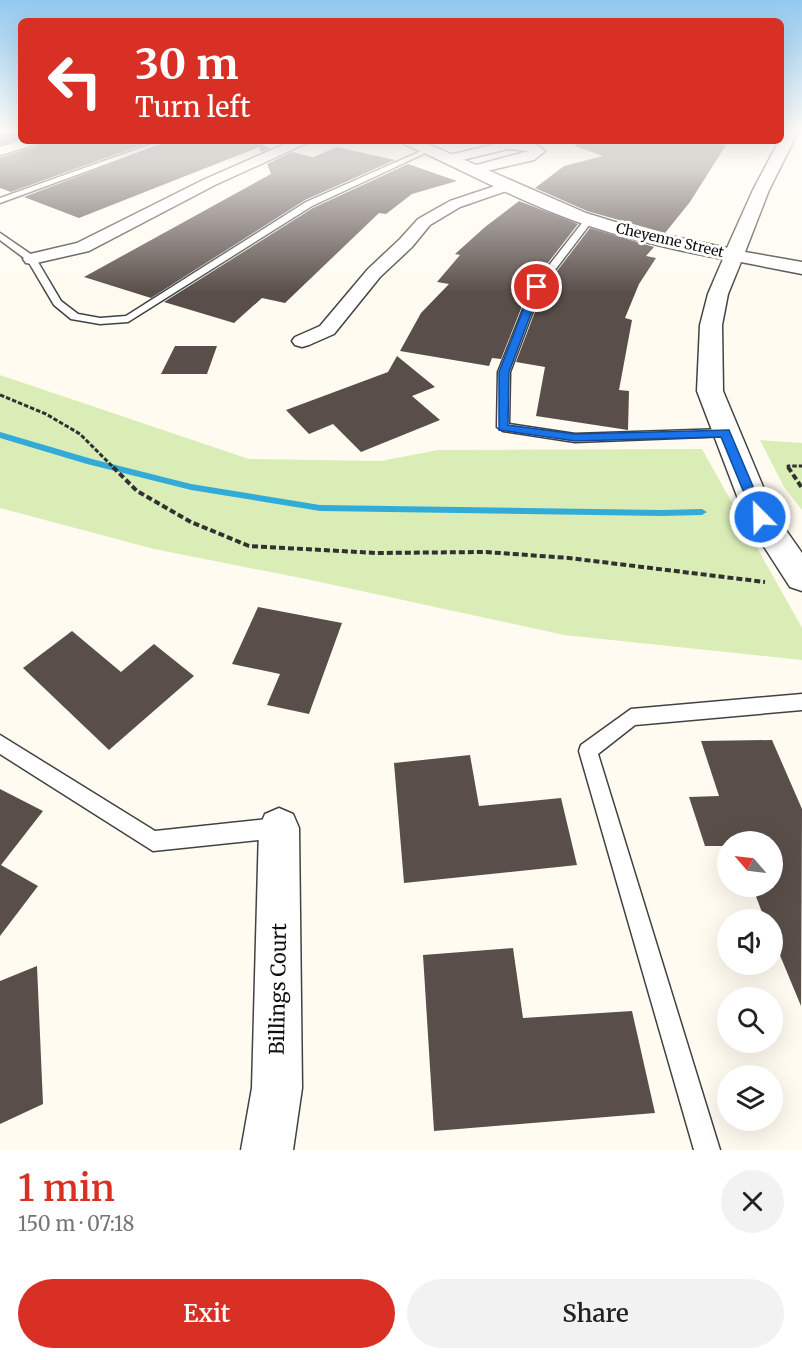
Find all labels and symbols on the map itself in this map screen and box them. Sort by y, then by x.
street label: Cheyenne Street [614,219,726,261]
pin [511,261,562,312]
position arrow [728,485,792,549]
north arrow [717,831,783,897]
street label: Billings Court [264,923,291,1055]

